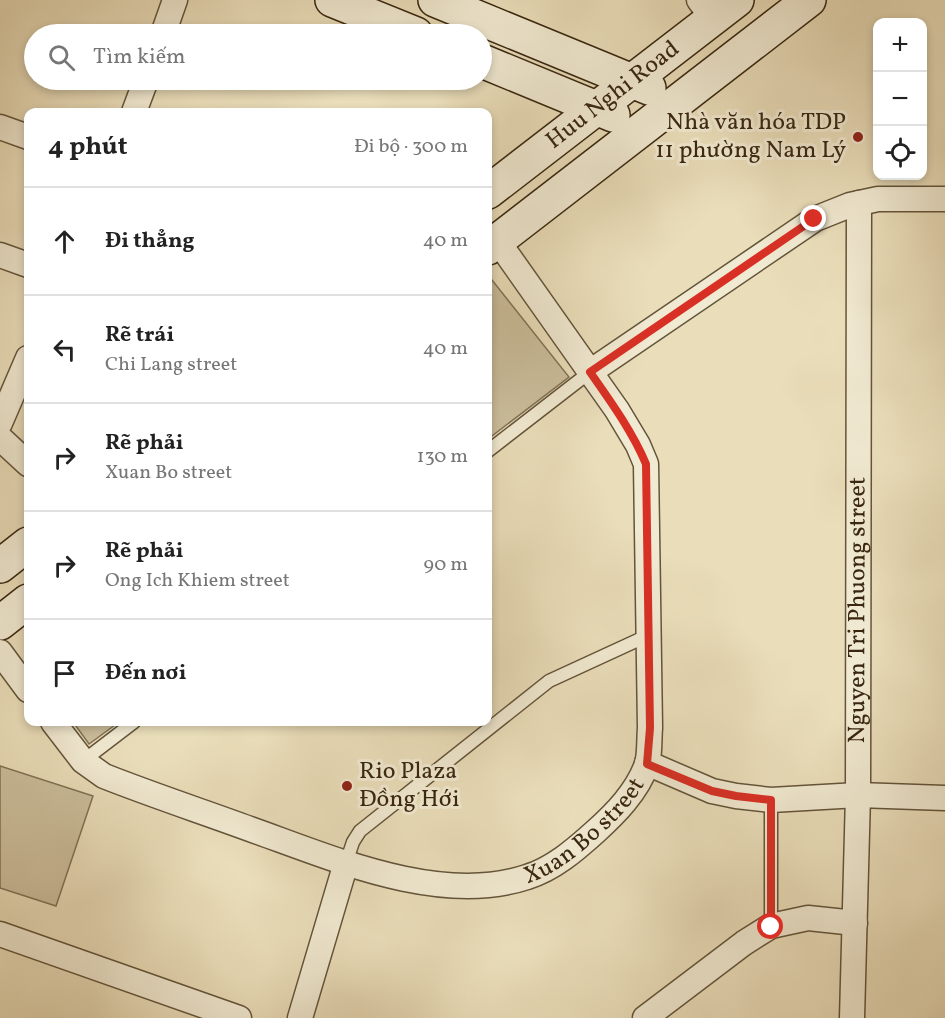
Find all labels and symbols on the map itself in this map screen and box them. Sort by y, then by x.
street label: Huu Nghi Road [539,33,687,158]
place label: Nhà văn hóa TDP 11 phường Nam Lý [655,106,846,168]
marker: Nhà văn hóa TDP 11 phường Nam Lý [851,130,865,144]
route end [800,205,826,231]
street label: Nguyen Tri Phuong street [841,477,876,743]
place label: Rio Plaza Đồng Hới [359,755,459,817]
street label: Xuan Bo street [519,772,654,894]
marker: Rio Plaza Đồng Hới [340,779,354,793]
route start [757,913,783,939]

